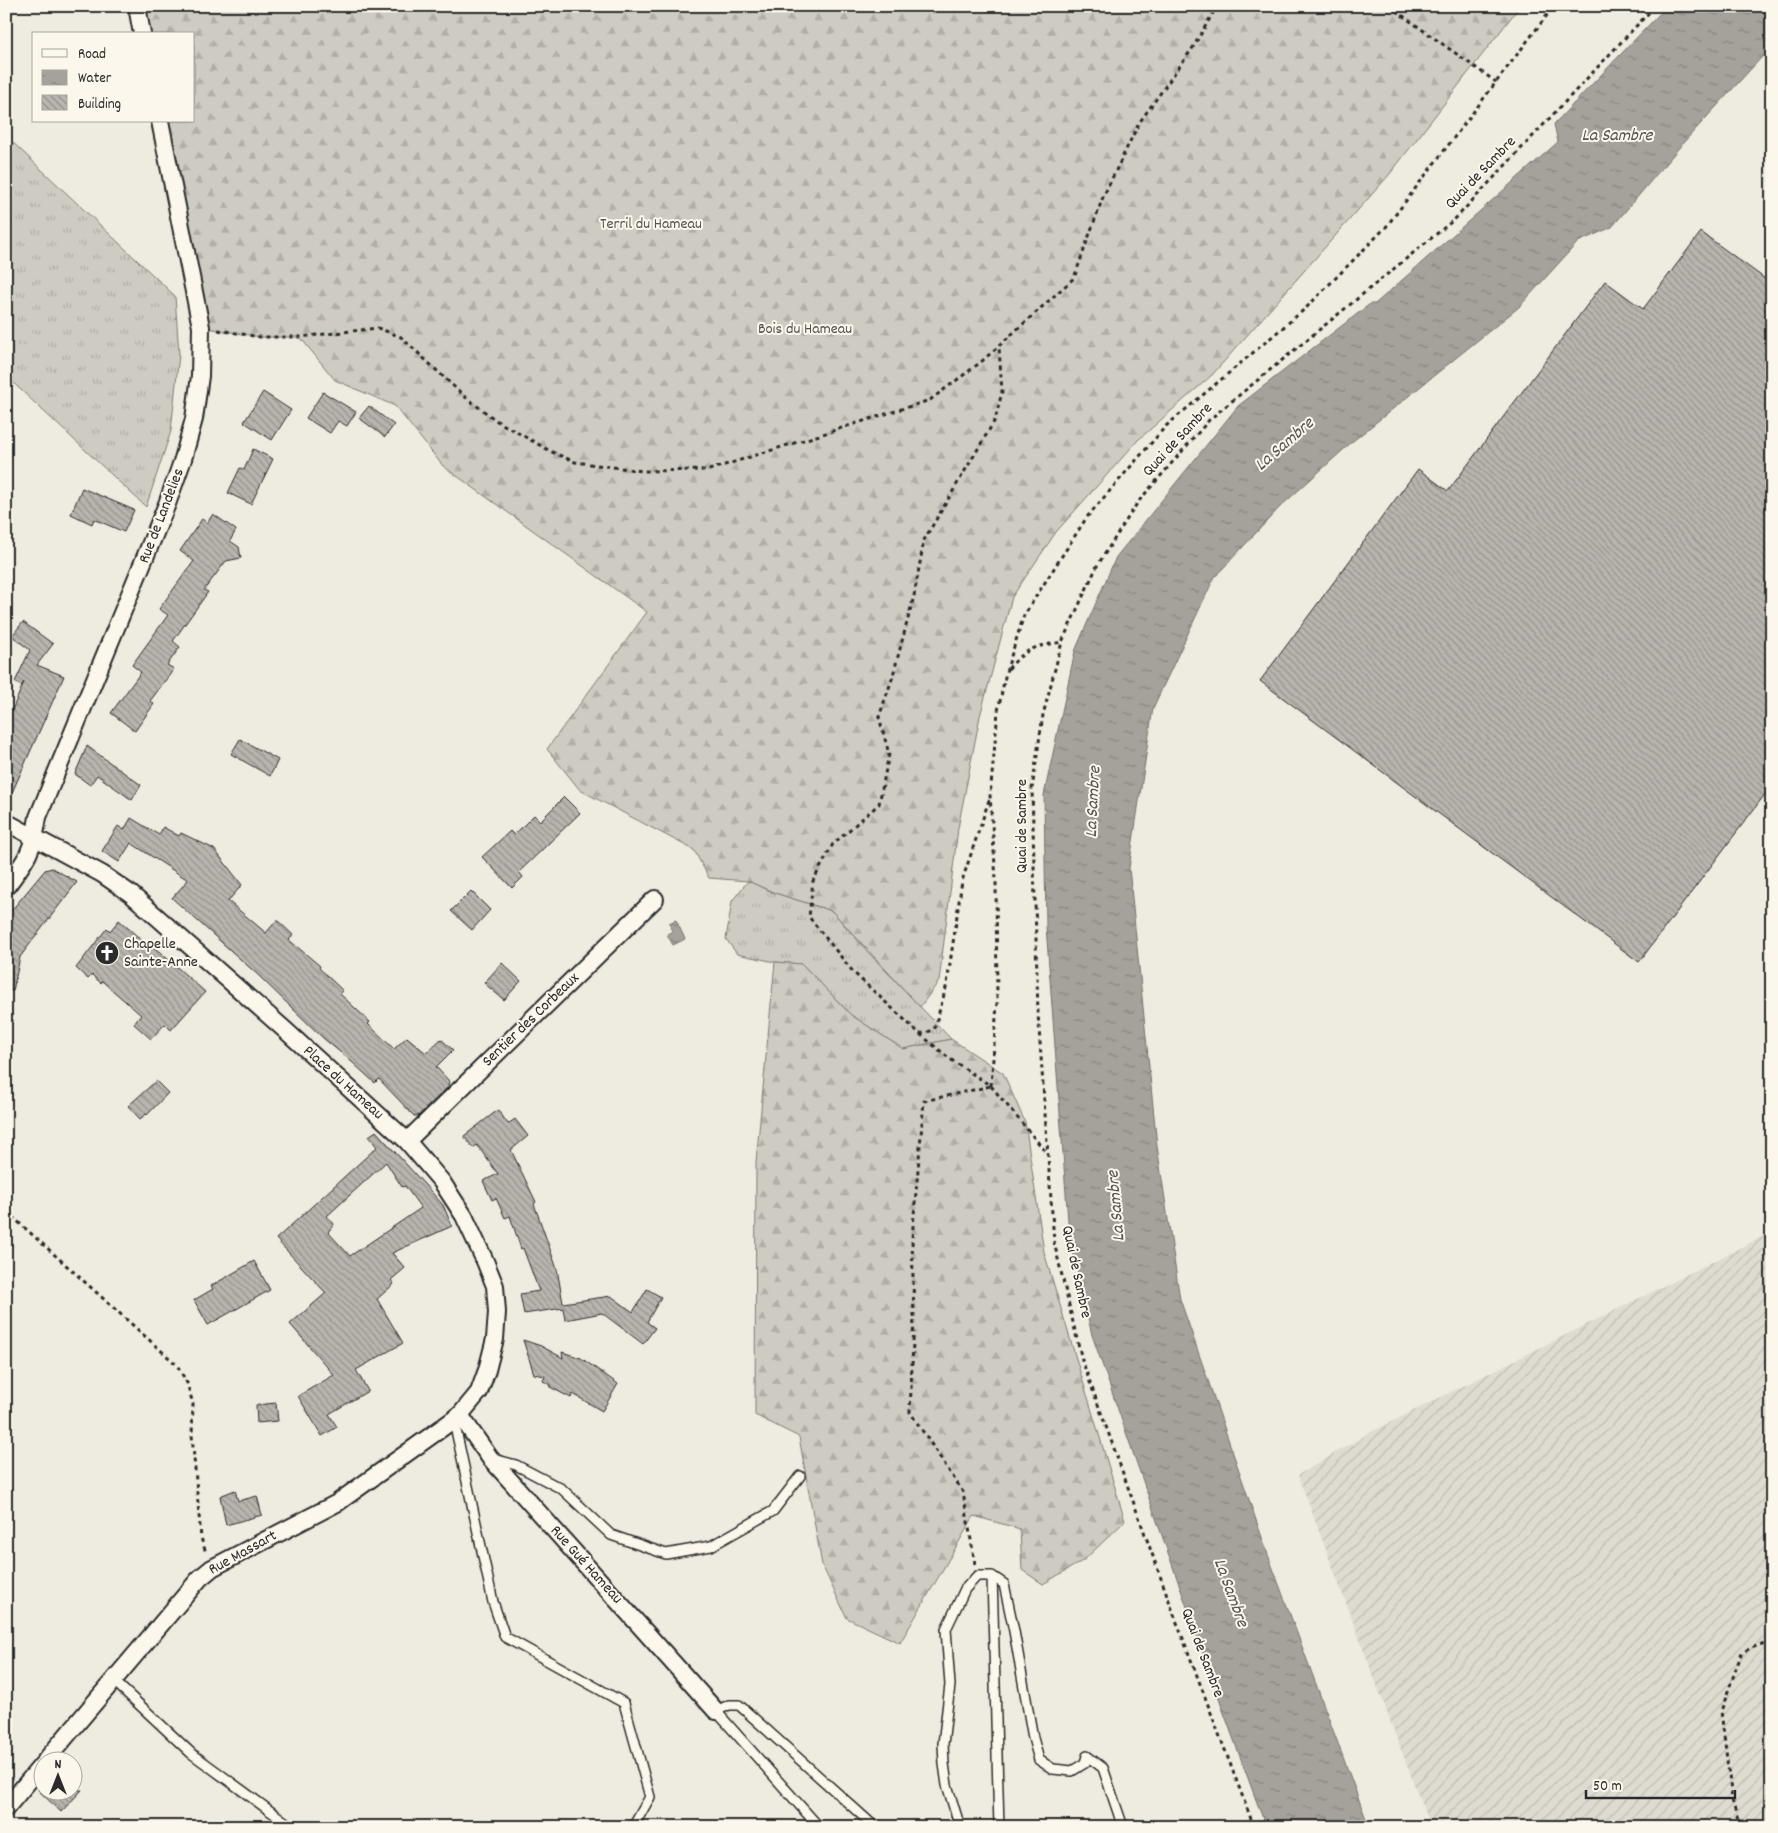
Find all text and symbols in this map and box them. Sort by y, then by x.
legend [32,32,195,122]
text: Road [78,44,106,66]
text: Water [78,68,112,90]
text: Building [78,94,121,116]
water label: La Sambre [1581,124,1654,149]
street label: Quai de Sambre [1440,131,1522,215]
park label: Terril du Hameau [600,213,702,236]
park label: Bois du Hameau [758,318,852,341]
street label: Quai de Sambre [1138,398,1218,482]
water label: La Sambre [1250,412,1321,478]
street label: Rue de Landelies [133,465,191,567]
water label: La Sambre [1080,765,1108,838]
street label: Quai de Sambre [1011,779,1034,873]
place label: Chapelle Sainte-Anne [124,933,198,974]
church icon: Chapelle Sainte-Anne [94,940,120,966]
street label: Sentier des Corbeaux [477,968,585,1072]
street label: Place du Hameau [297,1040,389,1126]
water label: La Sambre [1101,1168,1133,1242]
street label: Quai de Sambre [1055,1224,1097,1320]
street label: Rue Gué Hameau [544,1520,628,1610]
street label: Rue Massart [205,1525,281,1581]
water label: La Sambre [1206,1555,1254,1632]
street label: Quai de Sambre [1174,1605,1230,1701]
north arrow [32,1750,82,1800]
text: N [55,1755,62,1775]
scale bar [1586,1768,1734,1800]
text: 50 m [1593,1776,1622,1798]

